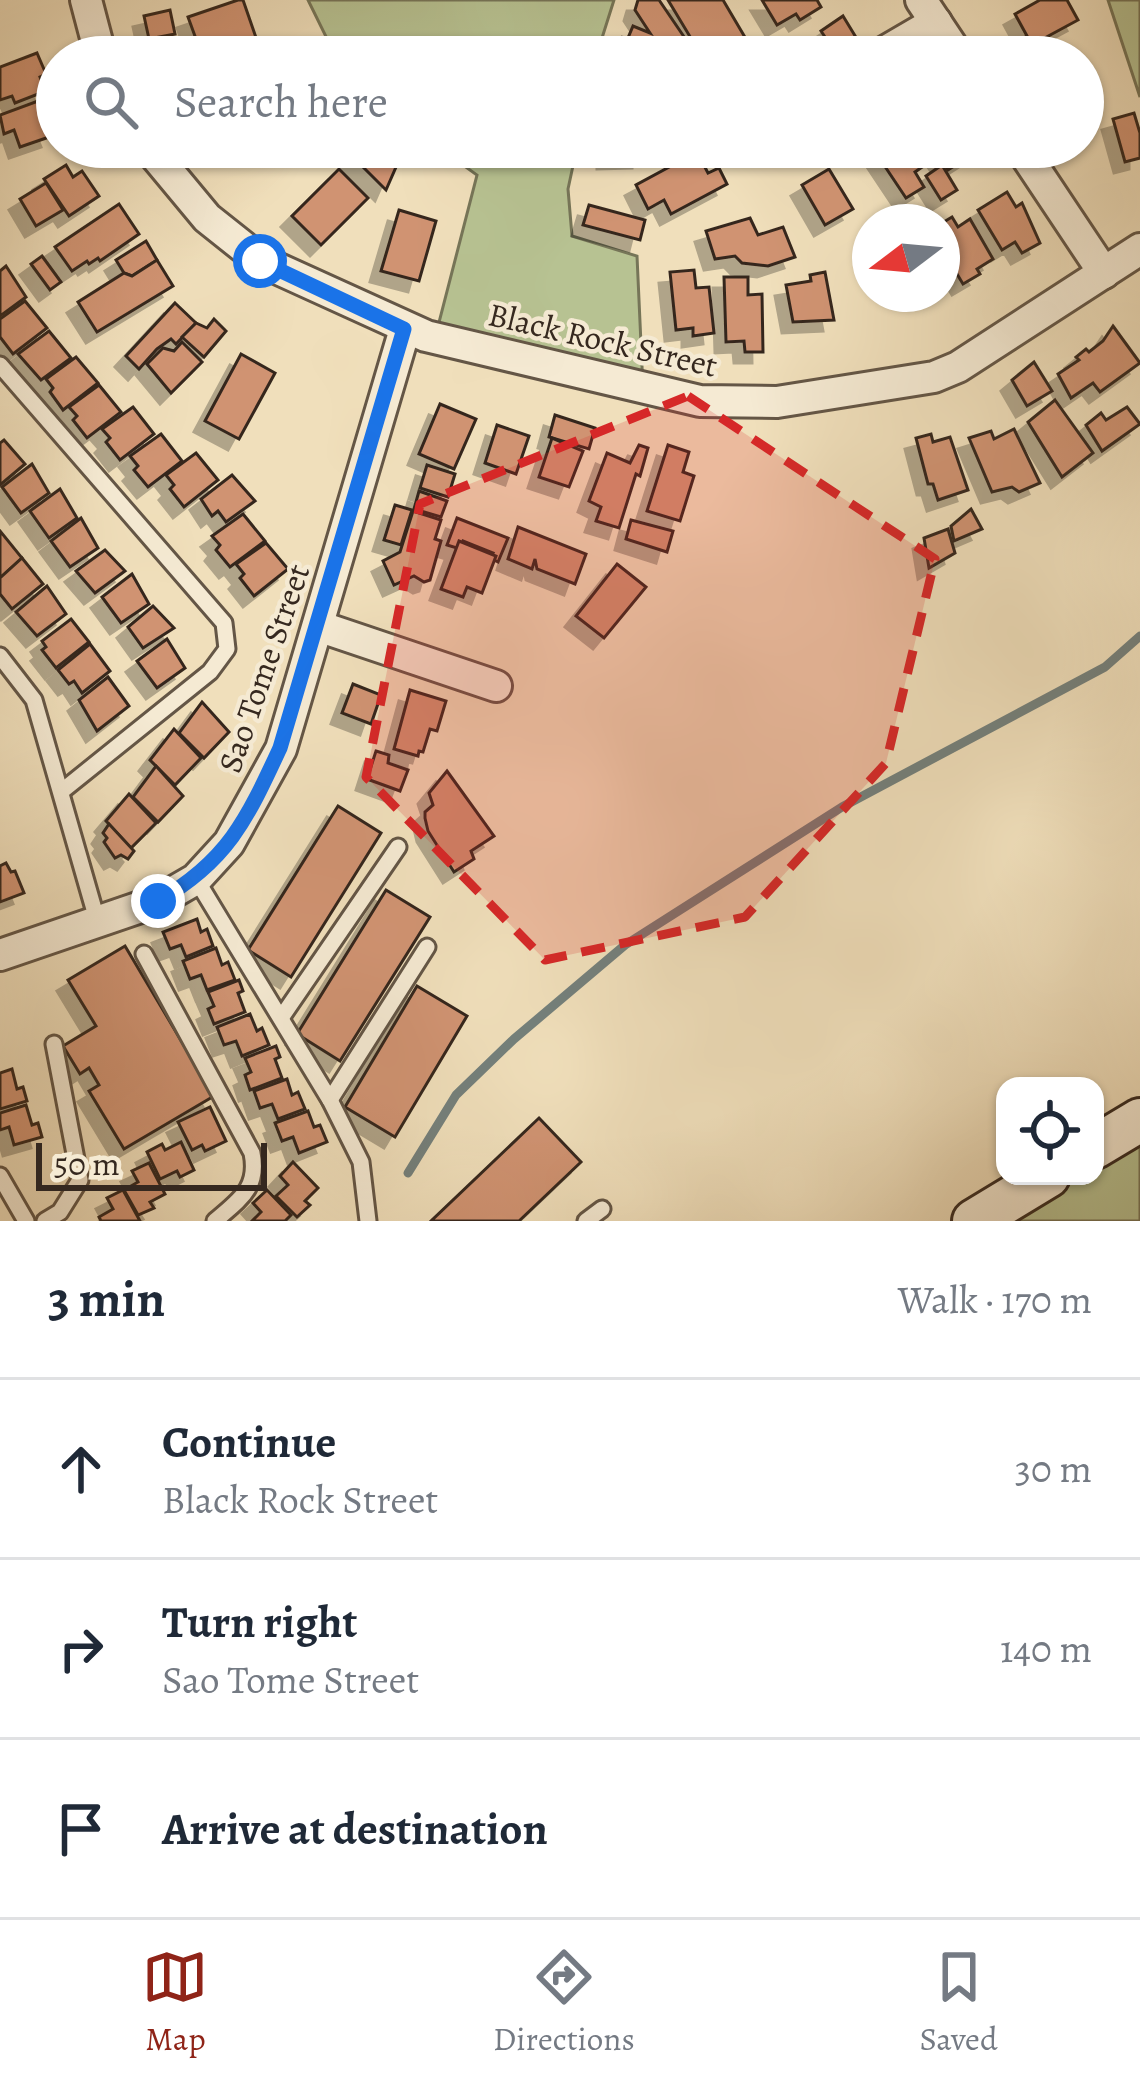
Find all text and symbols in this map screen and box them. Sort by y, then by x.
search box [36,36,1104,168]
icon: search [78,69,144,135]
text: Search here [174,71,388,133]
north arrow [852,204,960,312]
route start [233,234,287,288]
street label: Black Rock Street [484,291,722,388]
street label: Sao Tome Street [207,558,320,778]
route end [131,874,185,928]
map controls [996,1077,1104,1185]
button: locate [996,1077,1104,1185]
scale bar [36,1137,267,1190]
text: 50 m [54,1141,120,1186]
text: 3 min [48,1264,165,1334]
text: Walk · 170 m [898,1273,1092,1326]
text: Continue [162,1411,336,1473]
icon: ahead [48,1436,114,1502]
text: 30 m [1015,1442,1092,1495]
text: Black Rock Street [162,1473,438,1526]
text: Turn right [162,1591,357,1653]
icon: right [48,1616,114,1682]
text: 140 m [1000,1622,1092,1675]
text: Sao Tome Street [162,1653,419,1706]
icon: arrive [48,1796,114,1862]
text: Arrive at destination [162,1798,548,1860]
tab: Map [142,1944,208,2061]
tab: Directions [493,1944,635,2061]
tab: Saved [919,1944,998,2061]

